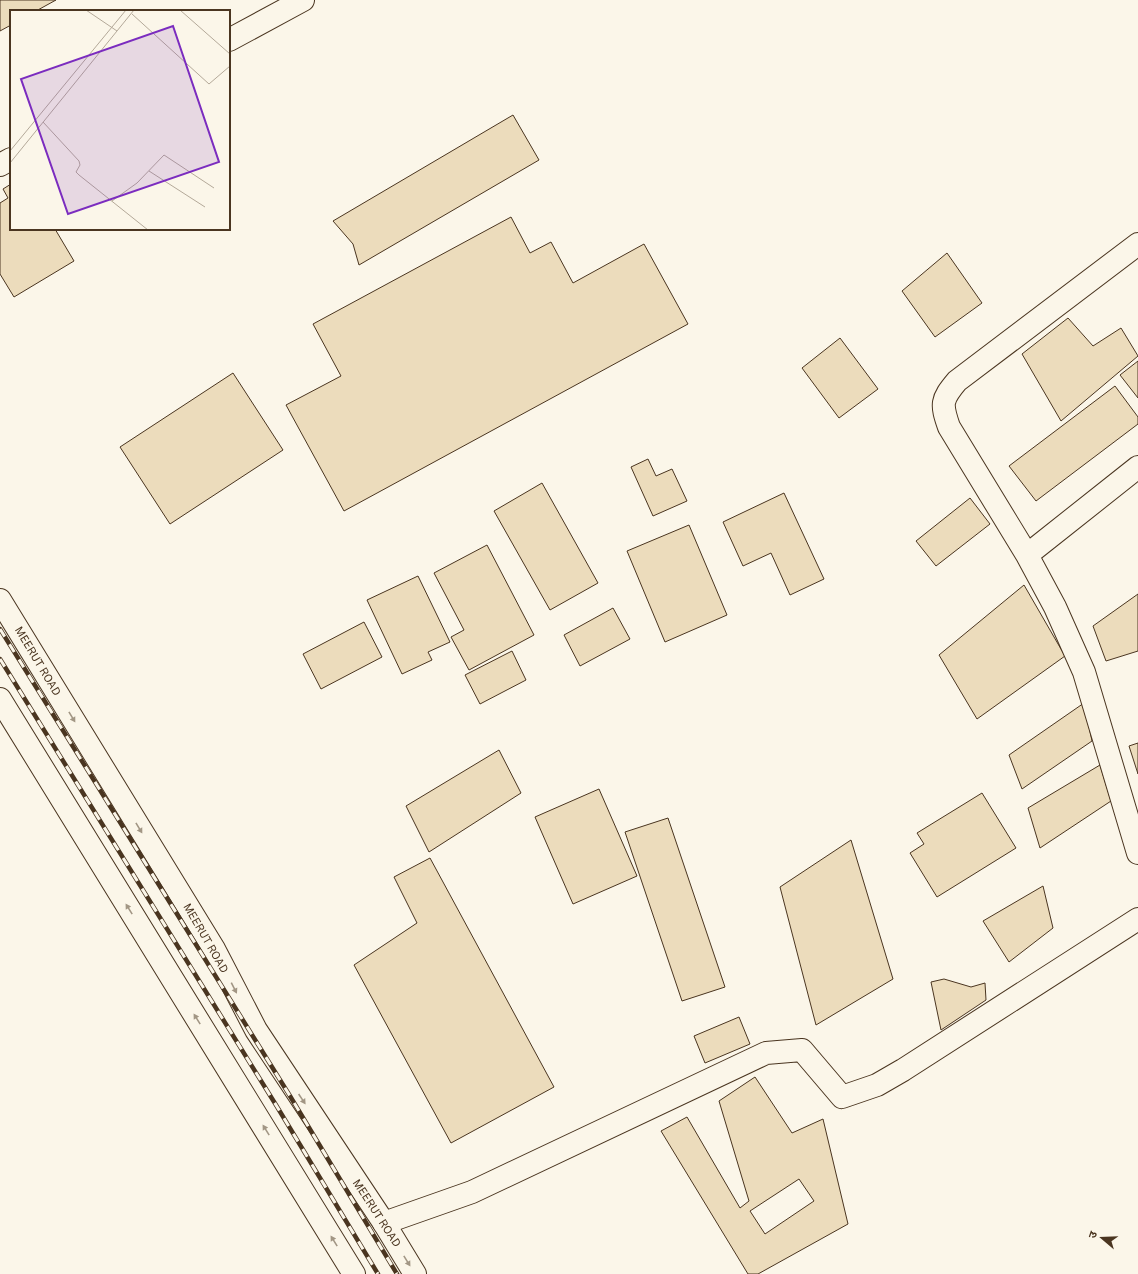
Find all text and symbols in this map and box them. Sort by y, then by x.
inset map [10,10,230,230]
street label: MEERUT ROAD [13,624,63,698]
one-way arrow [68,711,75,723]
one-way arrow [136,822,143,834]
street label: MEERUT ROAD [181,901,231,975]
one-way arrow [125,904,133,914]
one-way arrow [231,982,237,994]
one-way arrow [194,1013,201,1025]
one-way arrow [298,1093,305,1105]
one-way arrow [262,1124,269,1136]
street label: MEERUT ROAD [351,1177,404,1249]
north arrow [1082,1218,1122,1258]
text: उ [1086,1229,1099,1240]
one-way arrow [330,1236,338,1246]
one-way arrow [403,1255,411,1266]

